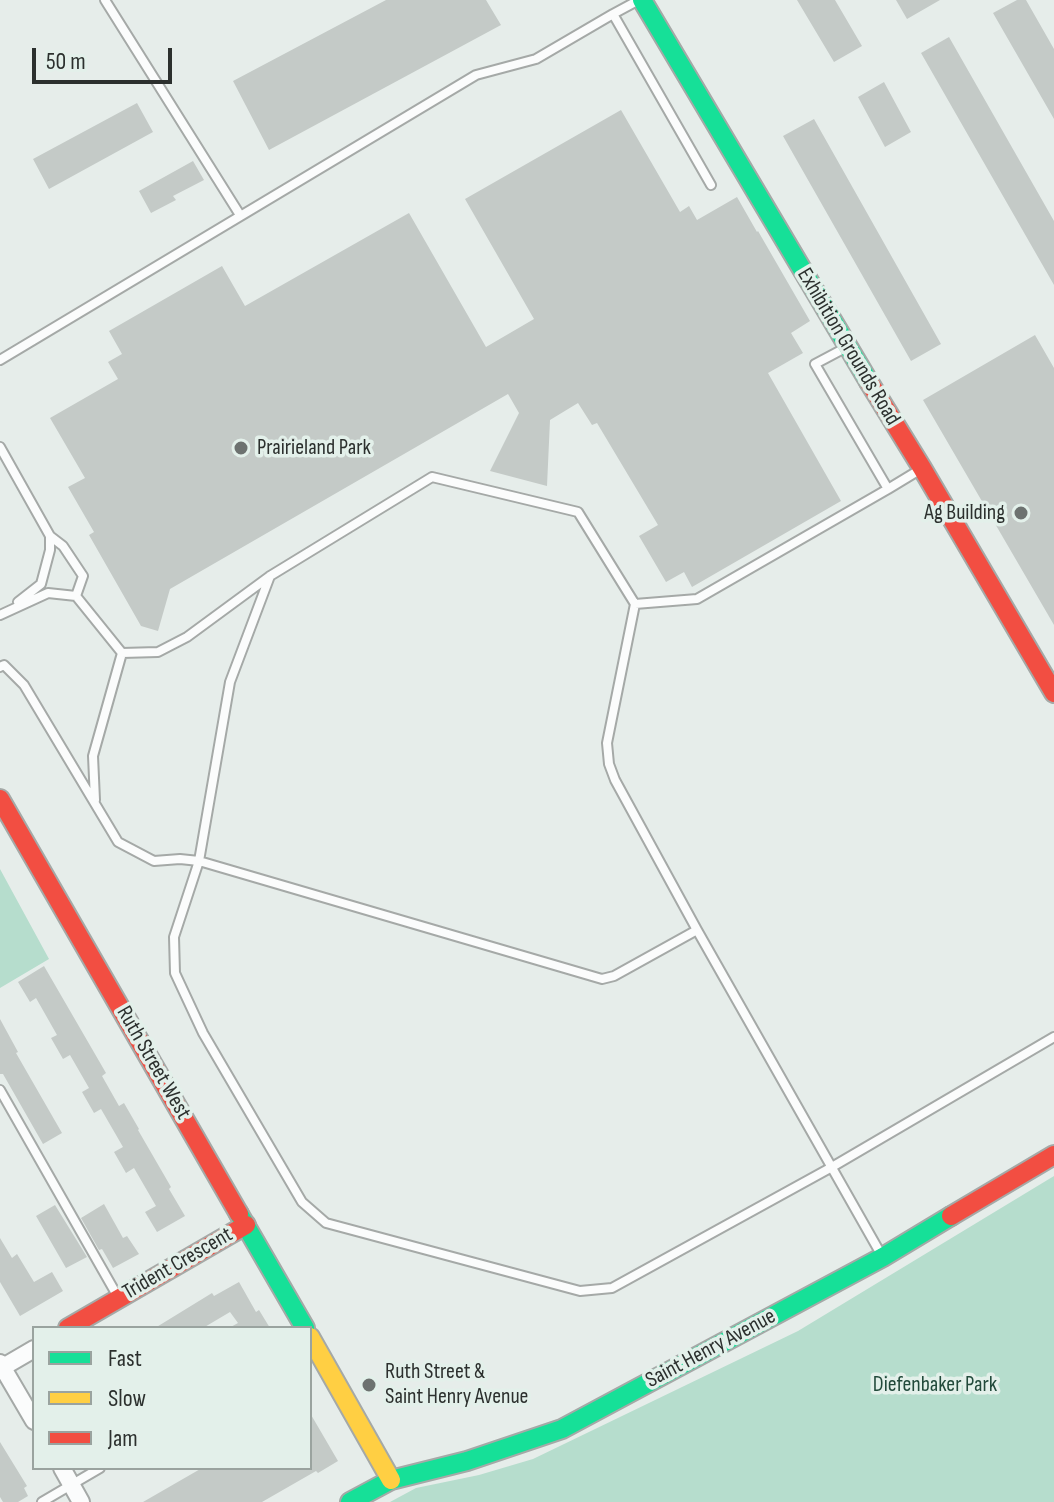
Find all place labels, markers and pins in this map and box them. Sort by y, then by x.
place label: Prairieland Park [257,435,371,461]
marker: Prairieland Park [232,439,250,457]
place label: Ag Building [924,500,1005,526]
marker: Ag Building [1012,504,1030,522]
place label: Ruth Street & Saint Henry Avenue [385,1359,528,1410]
marker: Ruth Street & Saint Henry Avenue [360,1376,378,1394]

